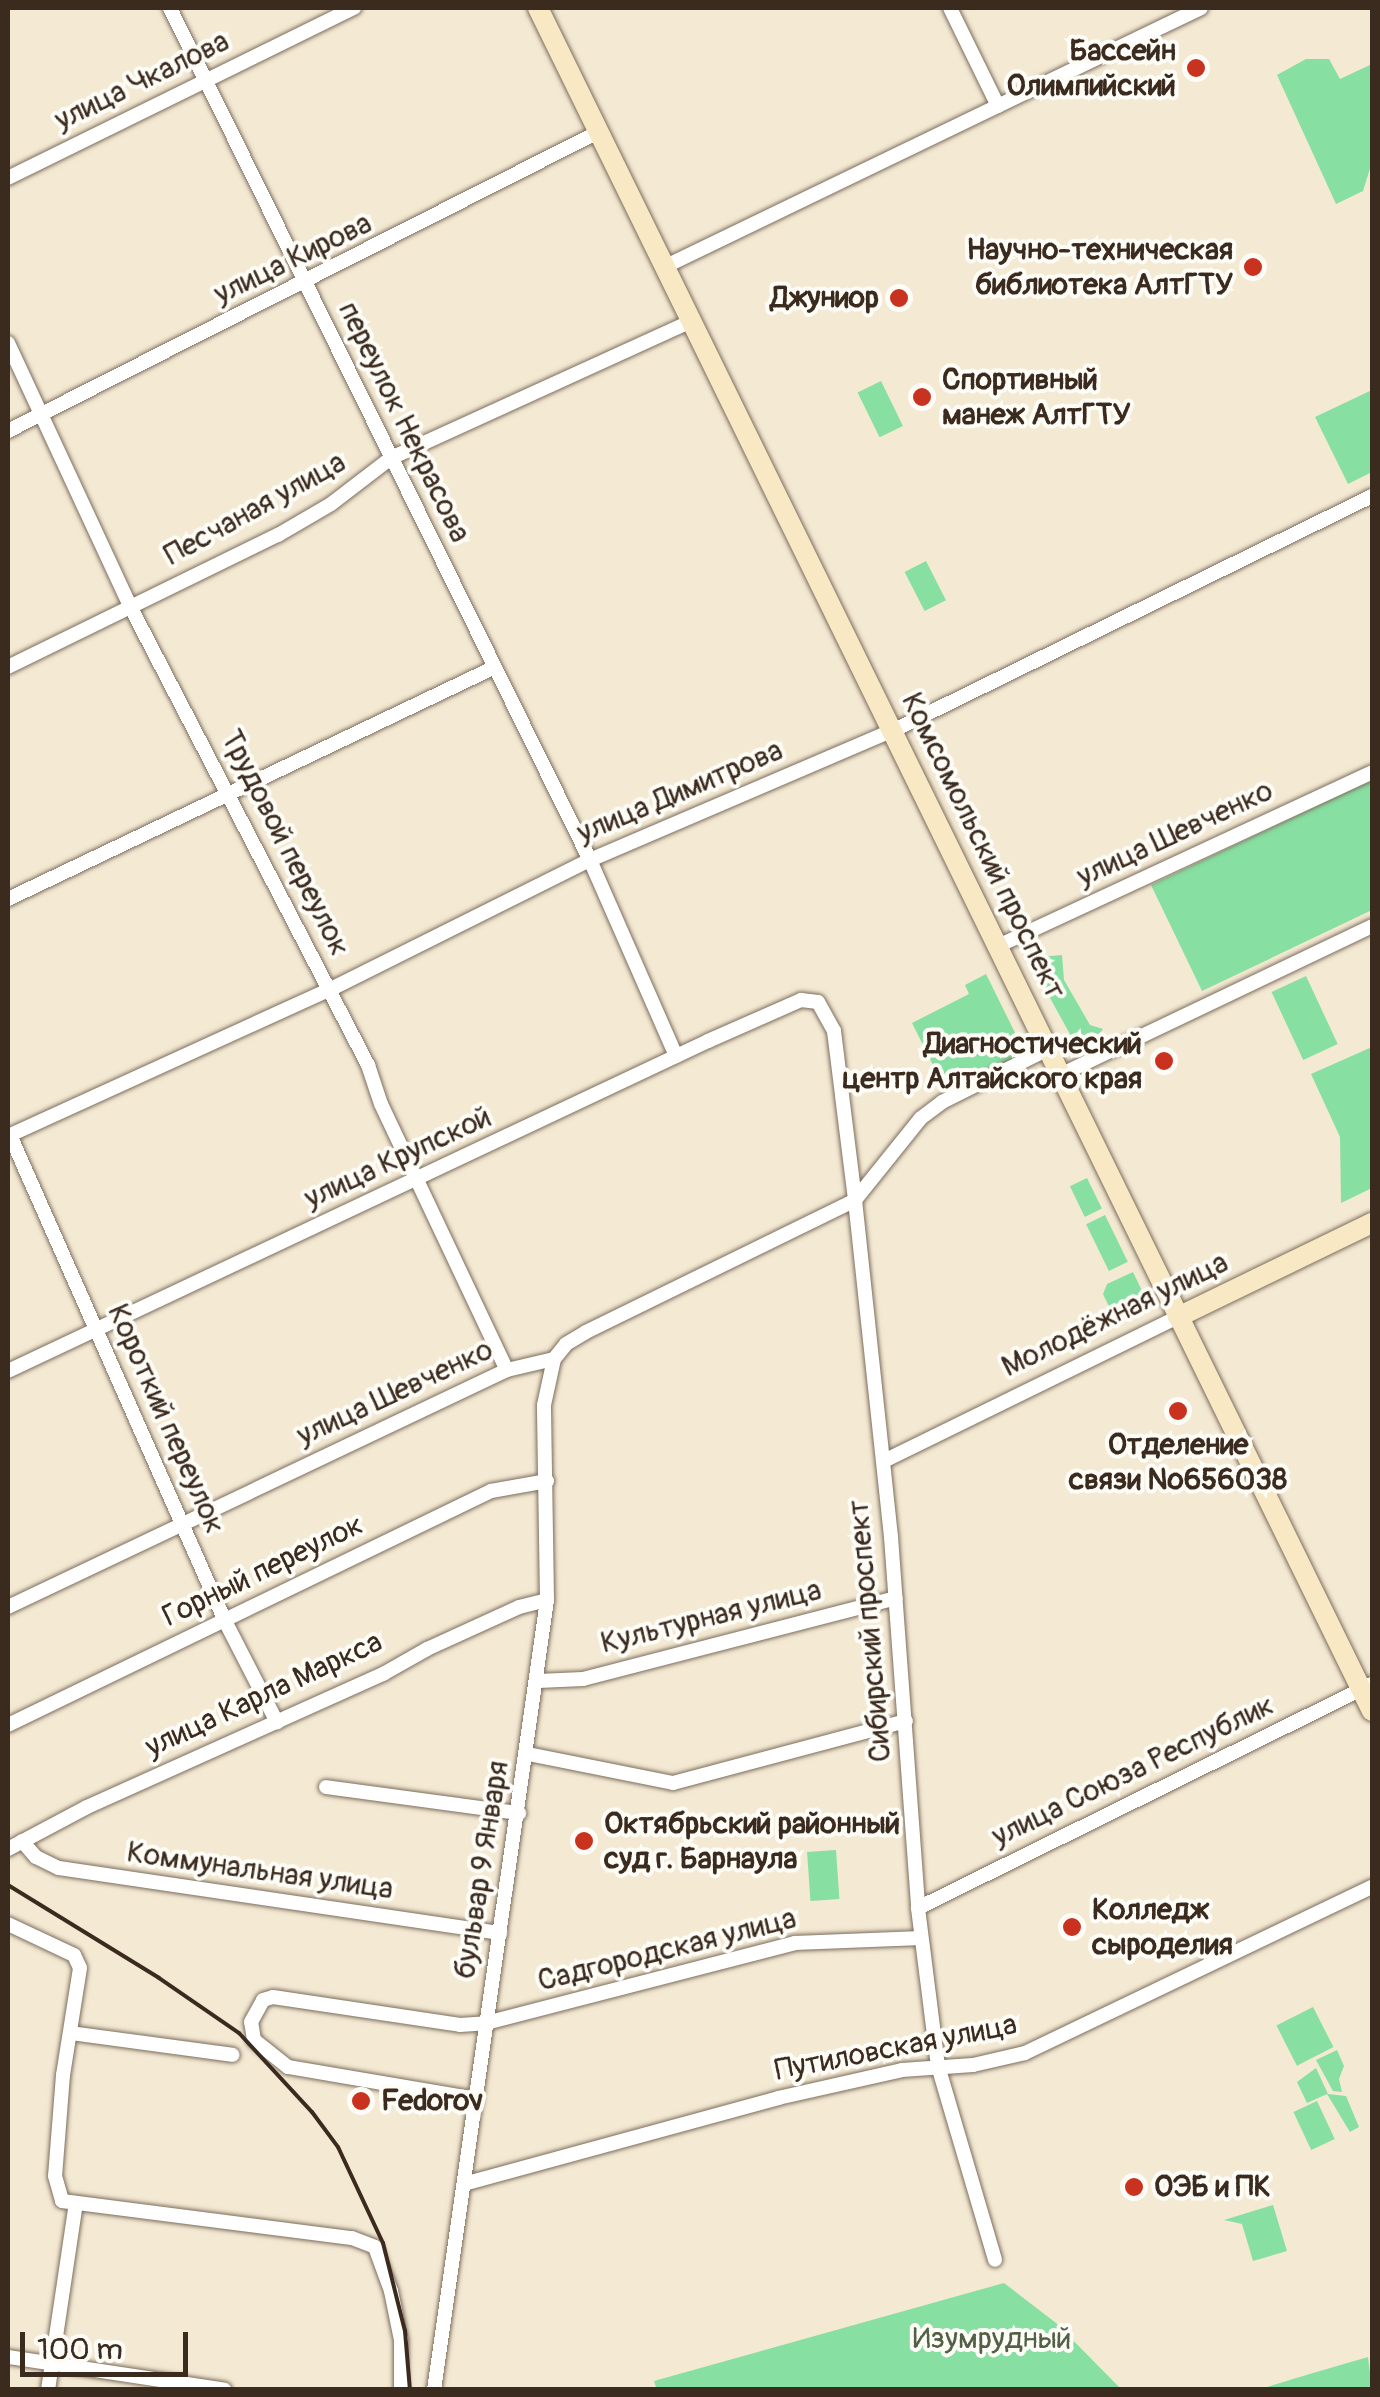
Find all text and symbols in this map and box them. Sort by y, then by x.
street label: улица Чкалова [49,23,235,139]
place label: Бассейн Олимпийский [1007,33,1176,104]
marker: Бассейн Олимпийский [1185,57,1207,79]
street label: улица Кирова [208,205,378,313]
place label: Научно-техническая библиотека АлтГТУ [966,232,1233,302]
marker: Научно-техническая библиотека АлтГТУ [1242,256,1264,278]
place label: Джуниор [770,280,879,316]
marker: Джуниор [888,287,910,309]
street label: переулок Некрасова [330,296,478,548]
place label: Спортивный манеж АлтГТУ [942,362,1130,432]
marker: Спортивный манеж АлтГТУ [911,386,933,408]
street label: Песчаная улица [158,444,352,574]
street label: Комсомольский проспект [893,687,1073,1005]
street label: Трудовой переулок [213,724,357,962]
street label: улица Димитрова [572,733,788,851]
street label: улица Шевченко [1071,773,1279,895]
place label: Диагностический центр Алтайского края [842,1026,1142,1096]
marker: Диагностический центр Алтайского края [1151,1048,1177,1074]
street label: улица Крупской [299,1099,497,1217]
street label: Молодёжная улица [996,1245,1234,1385]
street label: Короткий переулок [99,1299,233,1539]
street label: улица Шевченко [291,1332,499,1454]
marker: Отделение связи №656038 [1167,1400,1189,1422]
place label: Отделение связи №656038 [1069,1427,1287,1498]
street label: Сибирский проспект [841,1498,899,1764]
street label: Горный переулок [157,1507,369,1635]
street label: Культурная улица [597,1572,825,1662]
street label: улица Карла Маркса [140,1624,388,1766]
street label: улица Союза Республик [986,1687,1280,1855]
street label: бульвар 9 Января [447,1758,517,1982]
place label: Октябрьский районный суд г. Барнаула [604,1806,900,1876]
marker: Октябрьский районный суд г. Барнаула [573,1830,595,1852]
street label: Коммунальная улица [125,1834,395,1908]
place label: Колледж сыроделия [1092,1892,1233,1962]
street label: Садгородская улица [534,1900,800,2000]
marker: Колледж сыроделия [1061,1916,1083,1938]
street label: Путиловская улица [772,2007,1020,2089]
place label: Fedorov [381,2083,483,2119]
marker: Fedorov [350,2090,372,2112]
place label: ОЭБ и ПК [1154,2169,1271,2205]
marker: ОЭБ и ПК [1123,2176,1145,2198]
scale bar [25,2312,192,2374]
park label: Изумрудный [913,2321,1071,2357]
text: 100 m [37,2331,123,2368]

